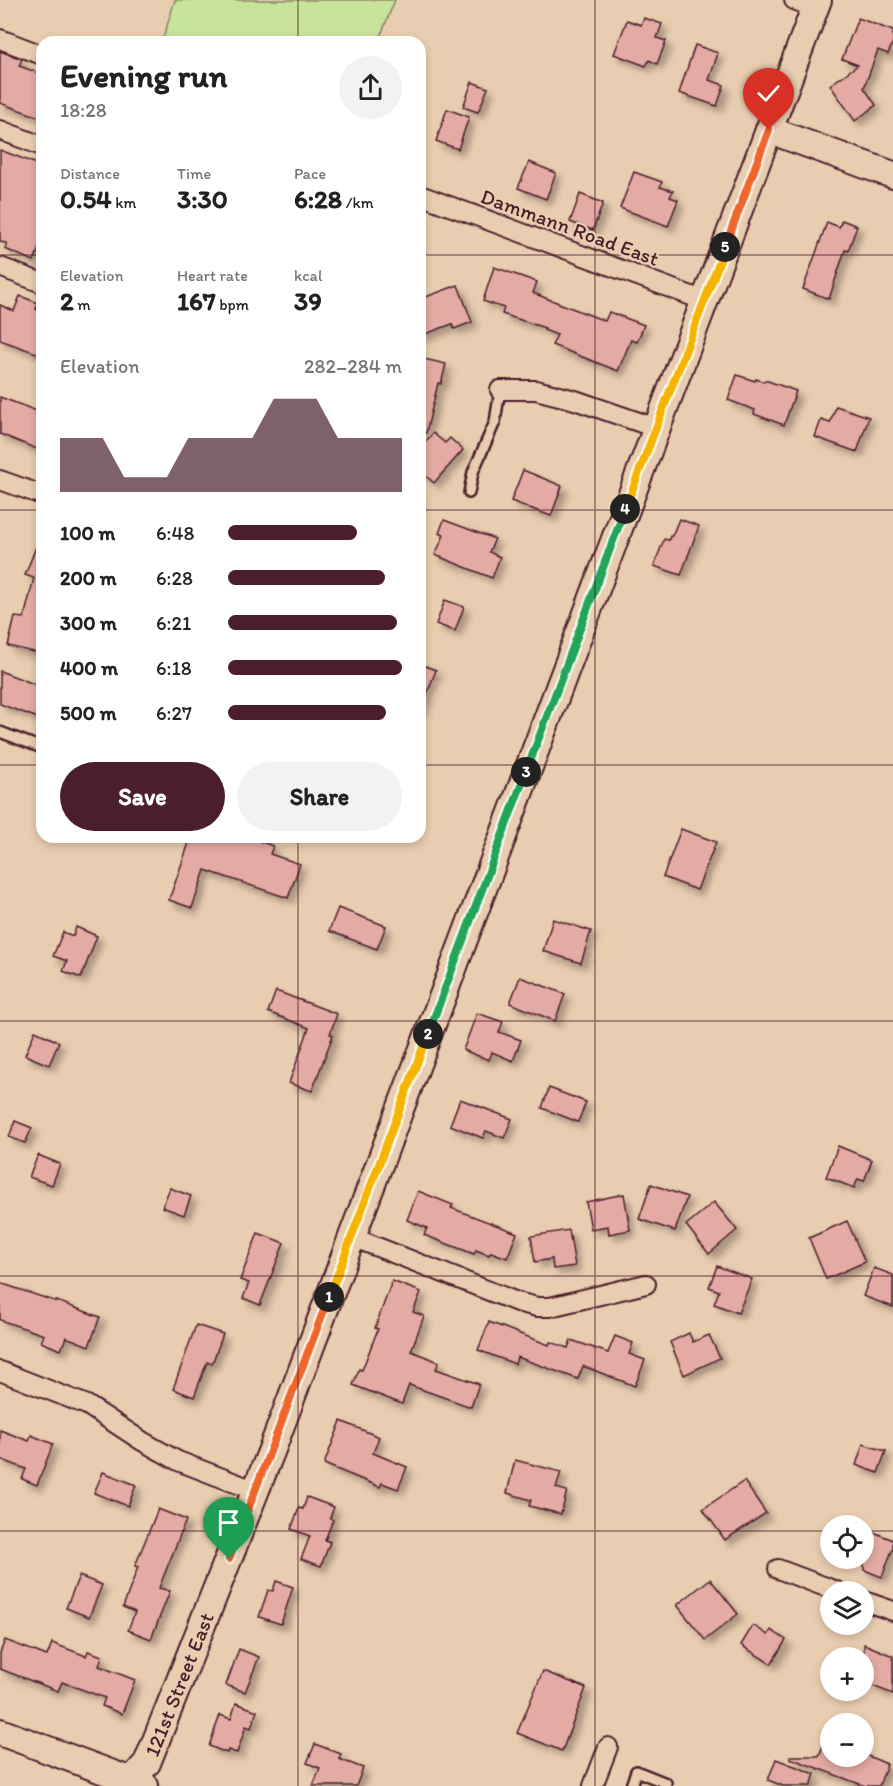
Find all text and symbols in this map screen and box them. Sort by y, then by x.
text: Evening run [60,56,227,95]
button: share [339,56,402,119]
pin [743,68,794,130]
icon: check [752,77,785,110]
text: 18:28 [60,98,107,122]
text: Distance [60,164,120,183]
text: Time [177,164,211,183]
text: Pace [294,164,326,183]
text: 0.54 [60,183,112,215]
text: 3:30 [177,183,228,215]
text: 6:28 [294,183,342,215]
street label: Dammann Road East [478,183,663,271]
text: km [112,193,136,212]
text: /km [342,193,374,212]
pin: 5 [710,232,740,262]
text: 5 [721,237,729,256]
text: Elevation [60,266,124,285]
text: Heart rate [177,266,248,285]
text: kcal [294,266,322,285]
text: 2 [60,285,74,317]
text: 167 [177,285,216,317]
text: 39 [294,285,322,317]
text: m [74,295,91,314]
text: bpm [216,295,249,314]
text: Elevation [60,354,139,378]
text: 282–284 m [304,354,402,378]
pin: 4 [610,494,640,524]
text: 4 [620,499,630,518]
text: 100 m [60,521,115,545]
text: 6:48 [156,521,194,545]
text: 200 m [60,566,116,590]
text: 6:28 [156,566,193,590]
text: 300 m [60,611,117,635]
text: 6:21 [156,611,191,635]
text: 400 m [60,656,118,680]
text: 6:18 [156,656,192,680]
text: 500 m [60,701,116,725]
text: 6:27 [156,701,192,725]
pin: 3 [511,757,541,787]
button: Save [60,762,225,831]
button: Share [237,762,402,831]
text: 3 [522,762,530,781]
pin: 2 [413,1019,443,1049]
text: 2 [424,1024,432,1043]
pin: 1 [314,1282,344,1312]
text: 1 [325,1287,333,1306]
pin [203,1497,254,1559]
icon: arrive [212,1506,245,1539]
map controls [820,1515,874,1767]
button: locate [820,1515,874,1569]
button: layers [820,1581,874,1635]
street label: 121st Street East [138,1608,218,1760]
button: + [820,1647,874,1701]
button: − [820,1713,874,1767]

